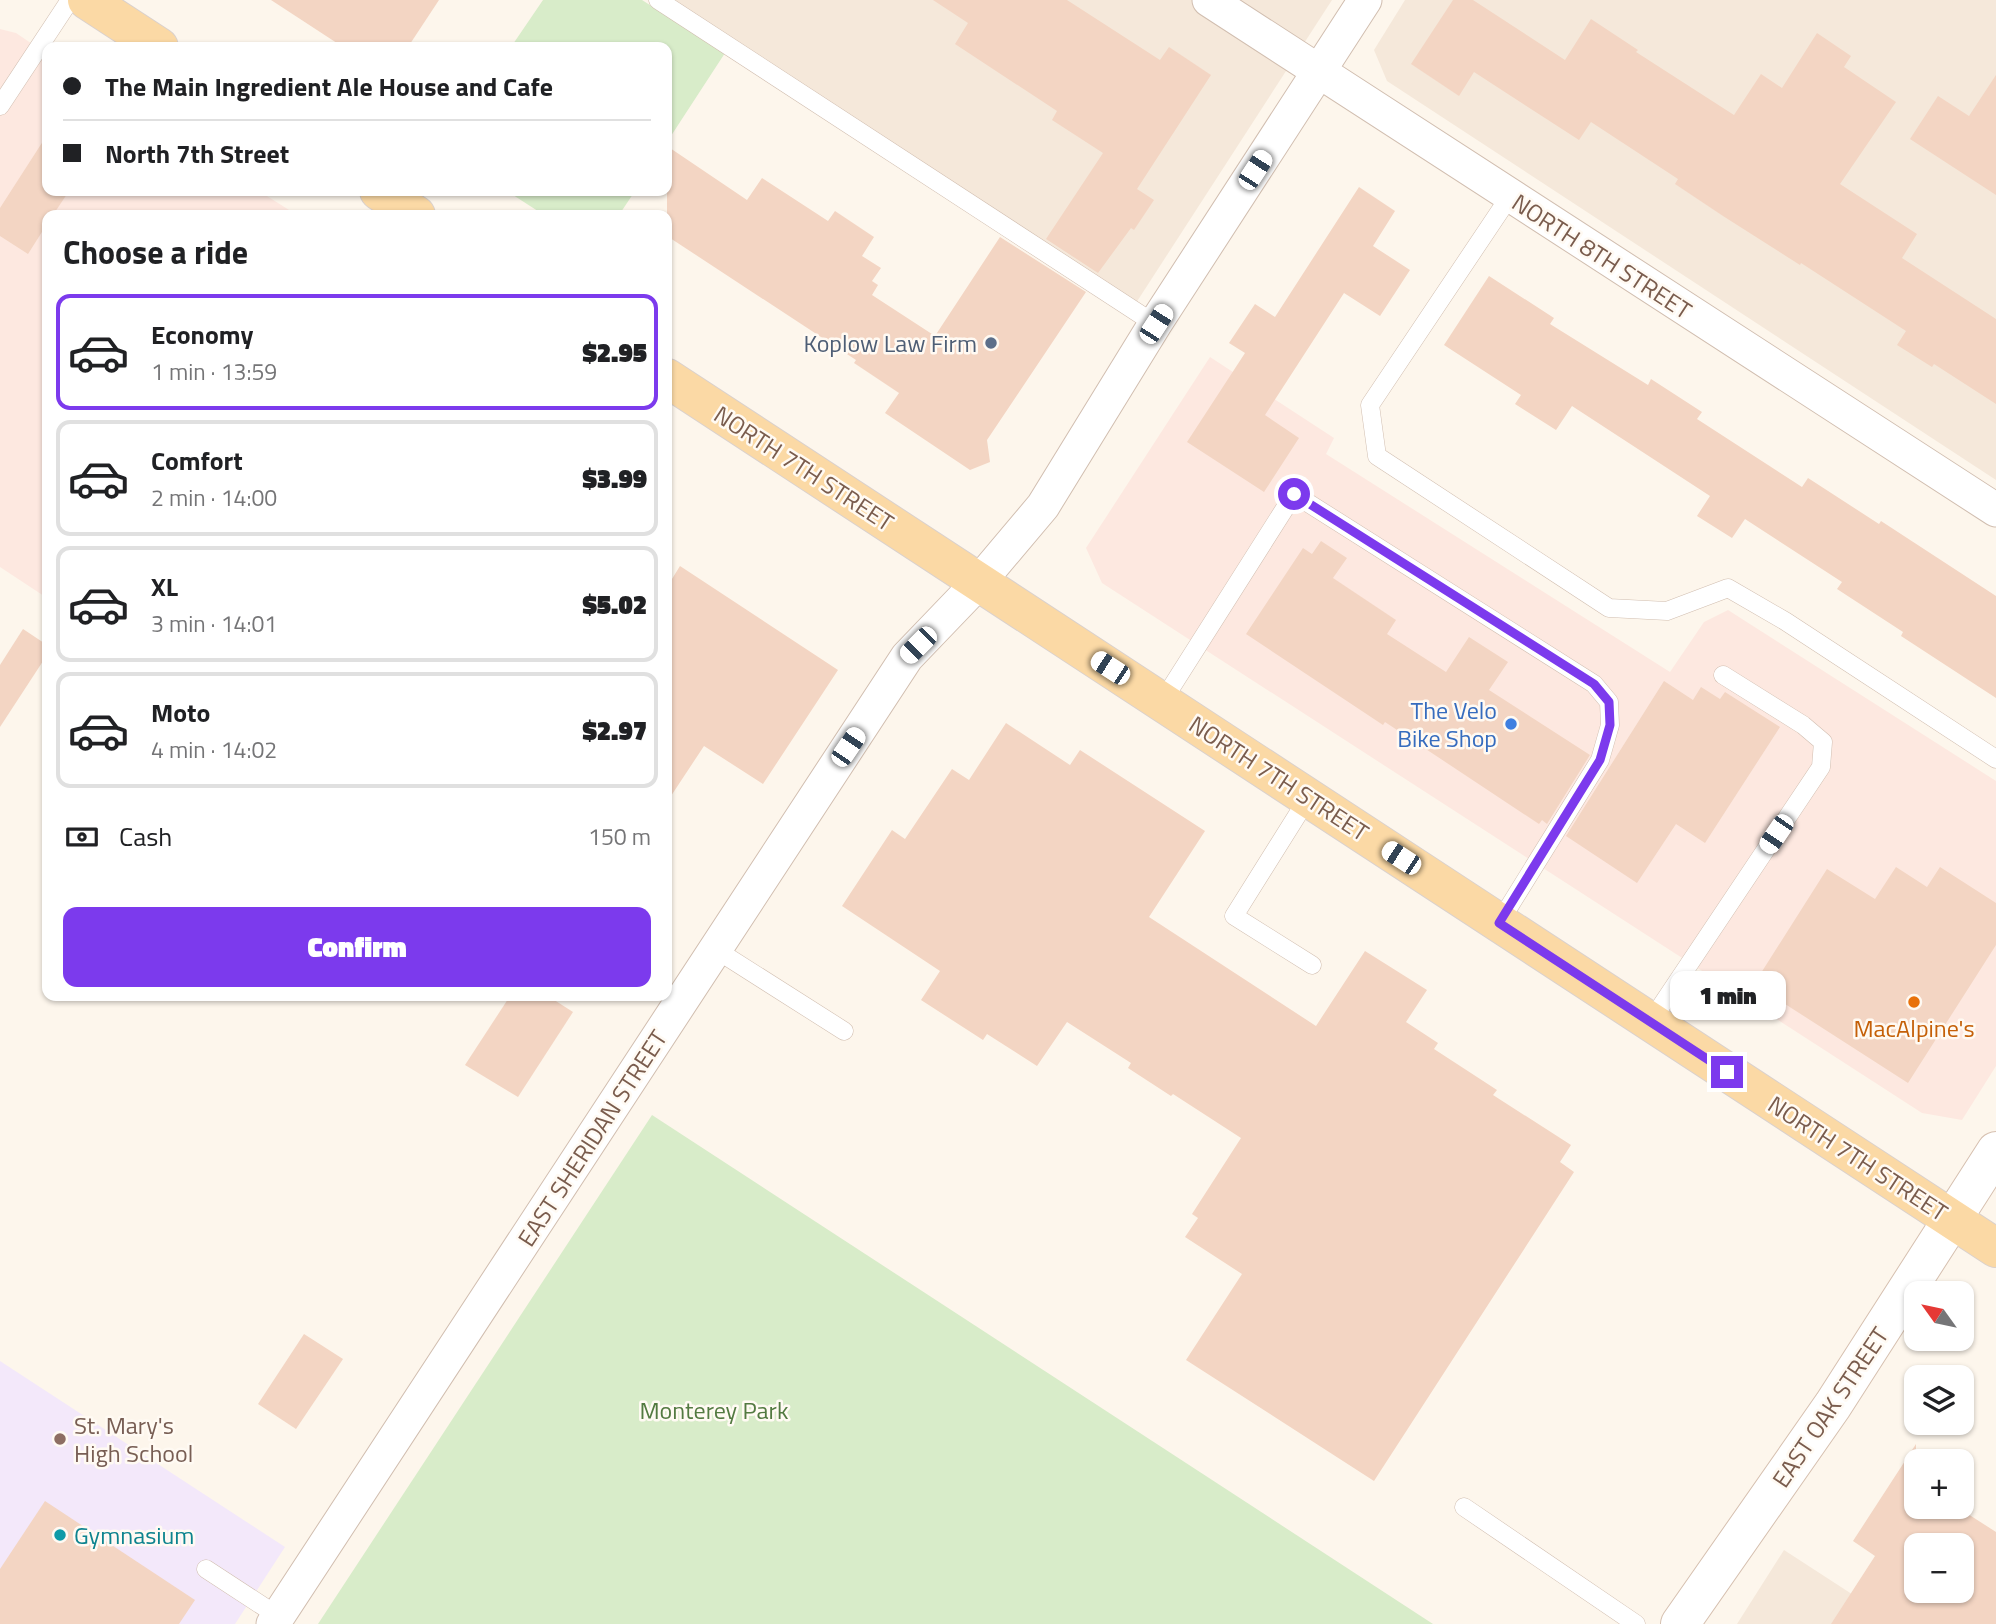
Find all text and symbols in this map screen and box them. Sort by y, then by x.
text: The Main Ingredient Ale House and Cafe [105,67,553,106]
text: North 7th Street [105,134,289,173]
car [1235,147,1276,193]
street label: NORTH 8TH STREET [1505,184,1699,328]
text: Choose a ride [63,228,248,276]
car [1136,301,1177,347]
text: Economy [151,315,253,354]
icon: car [67,321,130,384]
place label: Koplow Law Firm [803,325,977,361]
text: $2.95 [582,333,647,372]
marker: Koplow Law Firm [983,335,999,351]
text: 1 min · 13:59 [151,354,277,389]
street label: NORTH 7TH STREET [707,396,901,540]
text: Comfort [151,441,243,480]
icon: car [67,447,130,510]
text: $3.99 [582,459,647,498]
route start [1278,478,1310,510]
text: 2 min · 14:00 [151,480,277,515]
text: XL [151,567,178,606]
icon: car [67,573,130,636]
text: $5.02 [582,585,647,624]
text: 3 min · 14:01 [151,606,277,641]
car [896,623,941,667]
car [1087,648,1134,688]
place label: The Velo Bike Shop [1397,692,1497,756]
text: Moto [151,693,210,732]
icon: car [67,699,130,762]
street label: NORTH 7TH STREET [1182,706,1376,850]
text: $2.97 [582,711,647,750]
marker: The Velo Bike Shop [1503,716,1519,732]
car [828,724,869,770]
text: 4 min · 14:02 [151,732,277,767]
car [1756,811,1797,857]
text: Cash [119,817,172,856]
icon: cash [63,818,101,856]
text: 150 m [588,819,651,854]
car [1378,838,1425,878]
button: Confirm [63,907,651,987]
callout: 1 min [1669,970,1785,1020]
text: 1 min [1699,978,1757,1013]
marker: MacAlpine's [1906,994,1922,1010]
place label: MacAlpine's [1853,1010,1975,1046]
street label: EAST SHERIDAN STREET [508,1022,676,1253]
route end [1711,1056,1743,1088]
street label: NORTH 7TH STREET [1761,1086,1955,1230]
north arrow [1904,1281,1974,1351]
map controls [1904,1281,1974,1603]
street label: EAST OAK STREET [1763,1319,1897,1494]
button: layers [1904,1365,1974,1435]
park label: Monterey Park [640,1392,789,1428]
place label: St. Mary's High School [74,1407,193,1471]
marker: St. Mary's High School [52,1431,68,1447]
button: + [1904,1449,1974,1519]
place label: Gymnasium [74,1517,194,1553]
marker: Gymnasium [52,1527,68,1543]
button: − [1904,1533,1974,1603]

